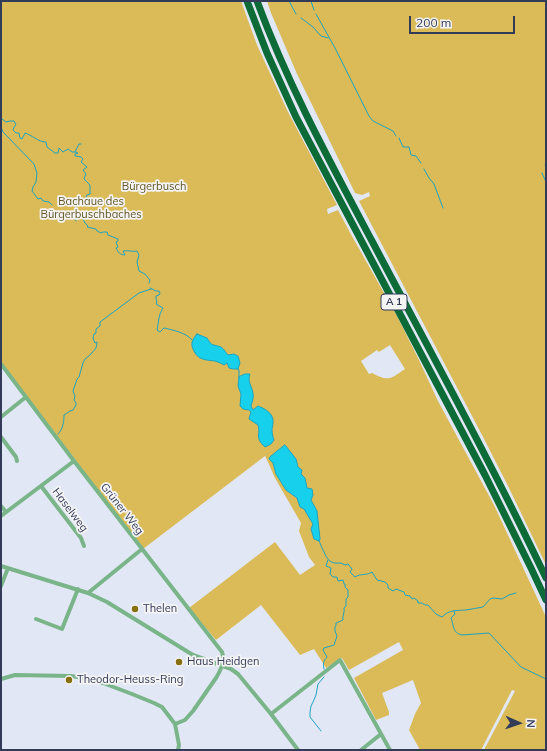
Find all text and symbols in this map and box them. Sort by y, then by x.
scale bar [411,8,517,34]
text: 200 m [416,15,451,30]
park label: Bürgerbusch [122,180,186,194]
park label: Bachaue des Bürgerbuschbaches [40,195,142,221]
road number: A 1 [381,294,407,310]
street label: Grüner Weg [98,481,146,537]
street label: Haselweg [49,486,91,534]
place label: Thelen [143,602,177,616]
marker: Thelen [130,604,140,614]
place label: Haus Heidgen [187,655,259,669]
marker: Haus Heidgen [174,657,184,667]
place label: Theodor-Heuss-Ring [77,673,183,687]
marker: Theodor-Heuss-Ring [64,675,74,685]
north arrow [499,703,539,743]
text: N [524,719,538,728]

